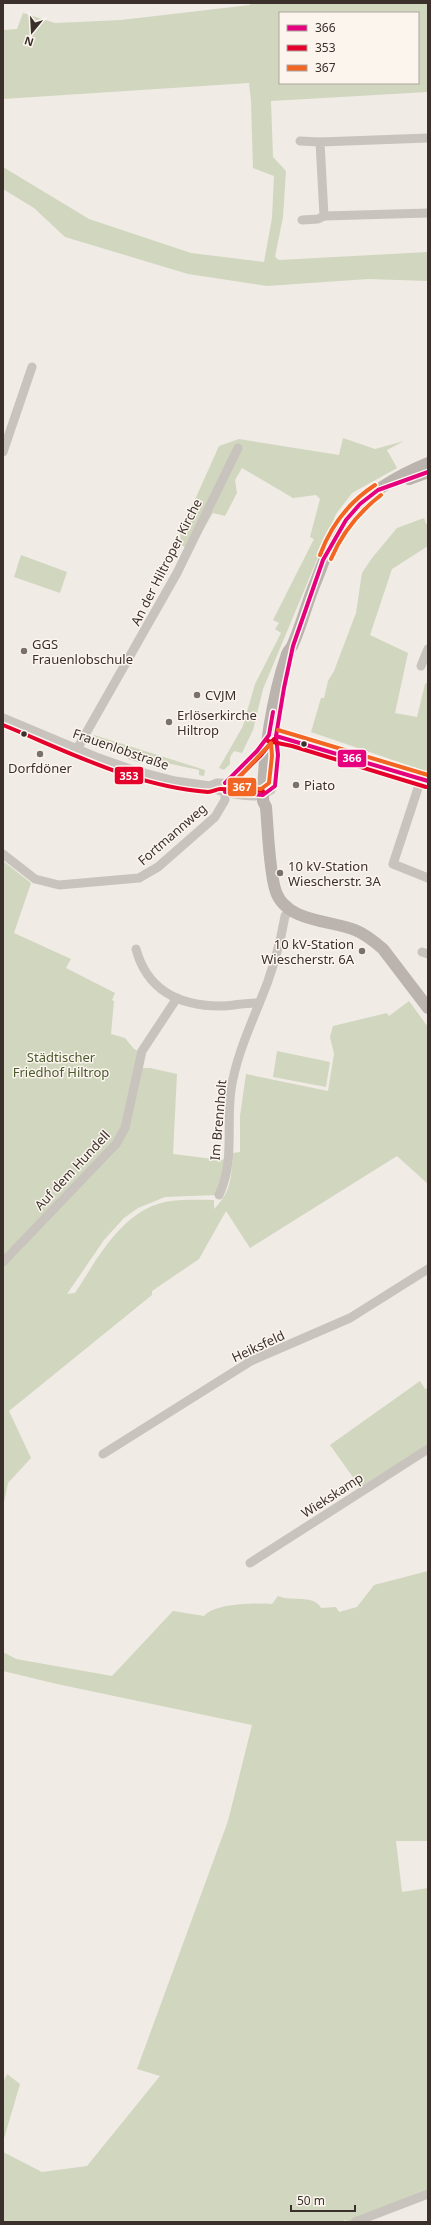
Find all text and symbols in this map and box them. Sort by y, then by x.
north arrow [12,12,52,52]
legend [279,12,419,84]
text: 366 [315,19,336,36]
text: N [22,33,35,51]
text: 353 [315,39,336,56]
text: 367 [315,59,336,76]
street label: An der Hiltroper Kirche [126,496,206,628]
place label: GGS Frauenlobschule [32,635,133,668]
marker: GGS Frauenlobschule [19,646,29,656]
place label: CVJM [205,686,236,704]
marker: CVJM [192,690,202,700]
place label: Erlöserkirche Hiltrop [177,706,257,739]
marker: Erlöserkirche Hiltrop [164,717,174,727]
street label: Frauenlobstraße [70,724,172,774]
unlabelled marker [19,729,29,739]
unlabelled marker [299,739,309,749]
marker: Dorfdöner [35,749,45,759]
line badge: 366 [337,749,367,768]
text: 366 [343,750,361,765]
place label: Dorfdöner [8,759,73,777]
line badge: 353 [114,766,144,785]
text: 353 [120,768,138,783]
place label: Piato [304,776,335,794]
line badge: 367 [227,777,257,797]
text: 367 [233,779,251,794]
marker: Piato [291,780,301,790]
street label: Fortmannweg [134,799,210,869]
place label: 10 kV-Station Wiescherstr. 3A [288,857,381,890]
marker: 10 kV-Station Wiescherstr. 3A [275,868,285,878]
place label: 10 kV-Station Wiescherstr. 6A [261,935,355,968]
marker: 10 kV-Station Wiescherstr. 6A [357,946,367,956]
park label: Städtischer Friedhof Hiltrop [13,1048,109,1081]
street label: Im Brennholt [206,1079,231,1161]
street label: Auf dem Hundell [30,1126,114,1214]
street label: Heiksfeld [229,1326,287,1366]
street label: Wiekskamp [298,1468,366,1522]
scale bar [291,2187,355,2213]
text: 50 m [297,2192,325,2209]

